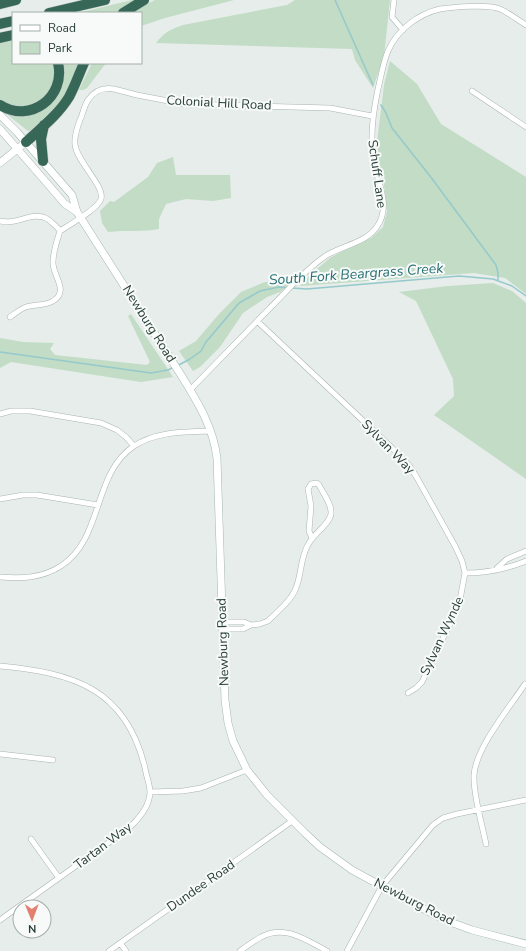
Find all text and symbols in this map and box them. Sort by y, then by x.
legend [12,12,142,64]
text: Road [48,20,76,36]
text: Park [48,40,73,56]
street label: Colonial Hill Road [166,91,272,115]
street label: Schuff Lane [363,139,391,209]
water label: South Fork Beargrass Creek [268,258,445,290]
street label: Newburg Road [118,282,180,366]
street label: Sylvan Way [357,416,419,478]
street label: Sylvan Wynde [416,594,468,678]
street label: Newburg Road [212,598,234,686]
street label: Tartan Way [70,818,136,874]
street label: Dundee Road [163,856,239,916]
street label: Newburg Road [371,874,457,930]
north arrow [12,899,52,939]
text: N [28,921,36,936]

